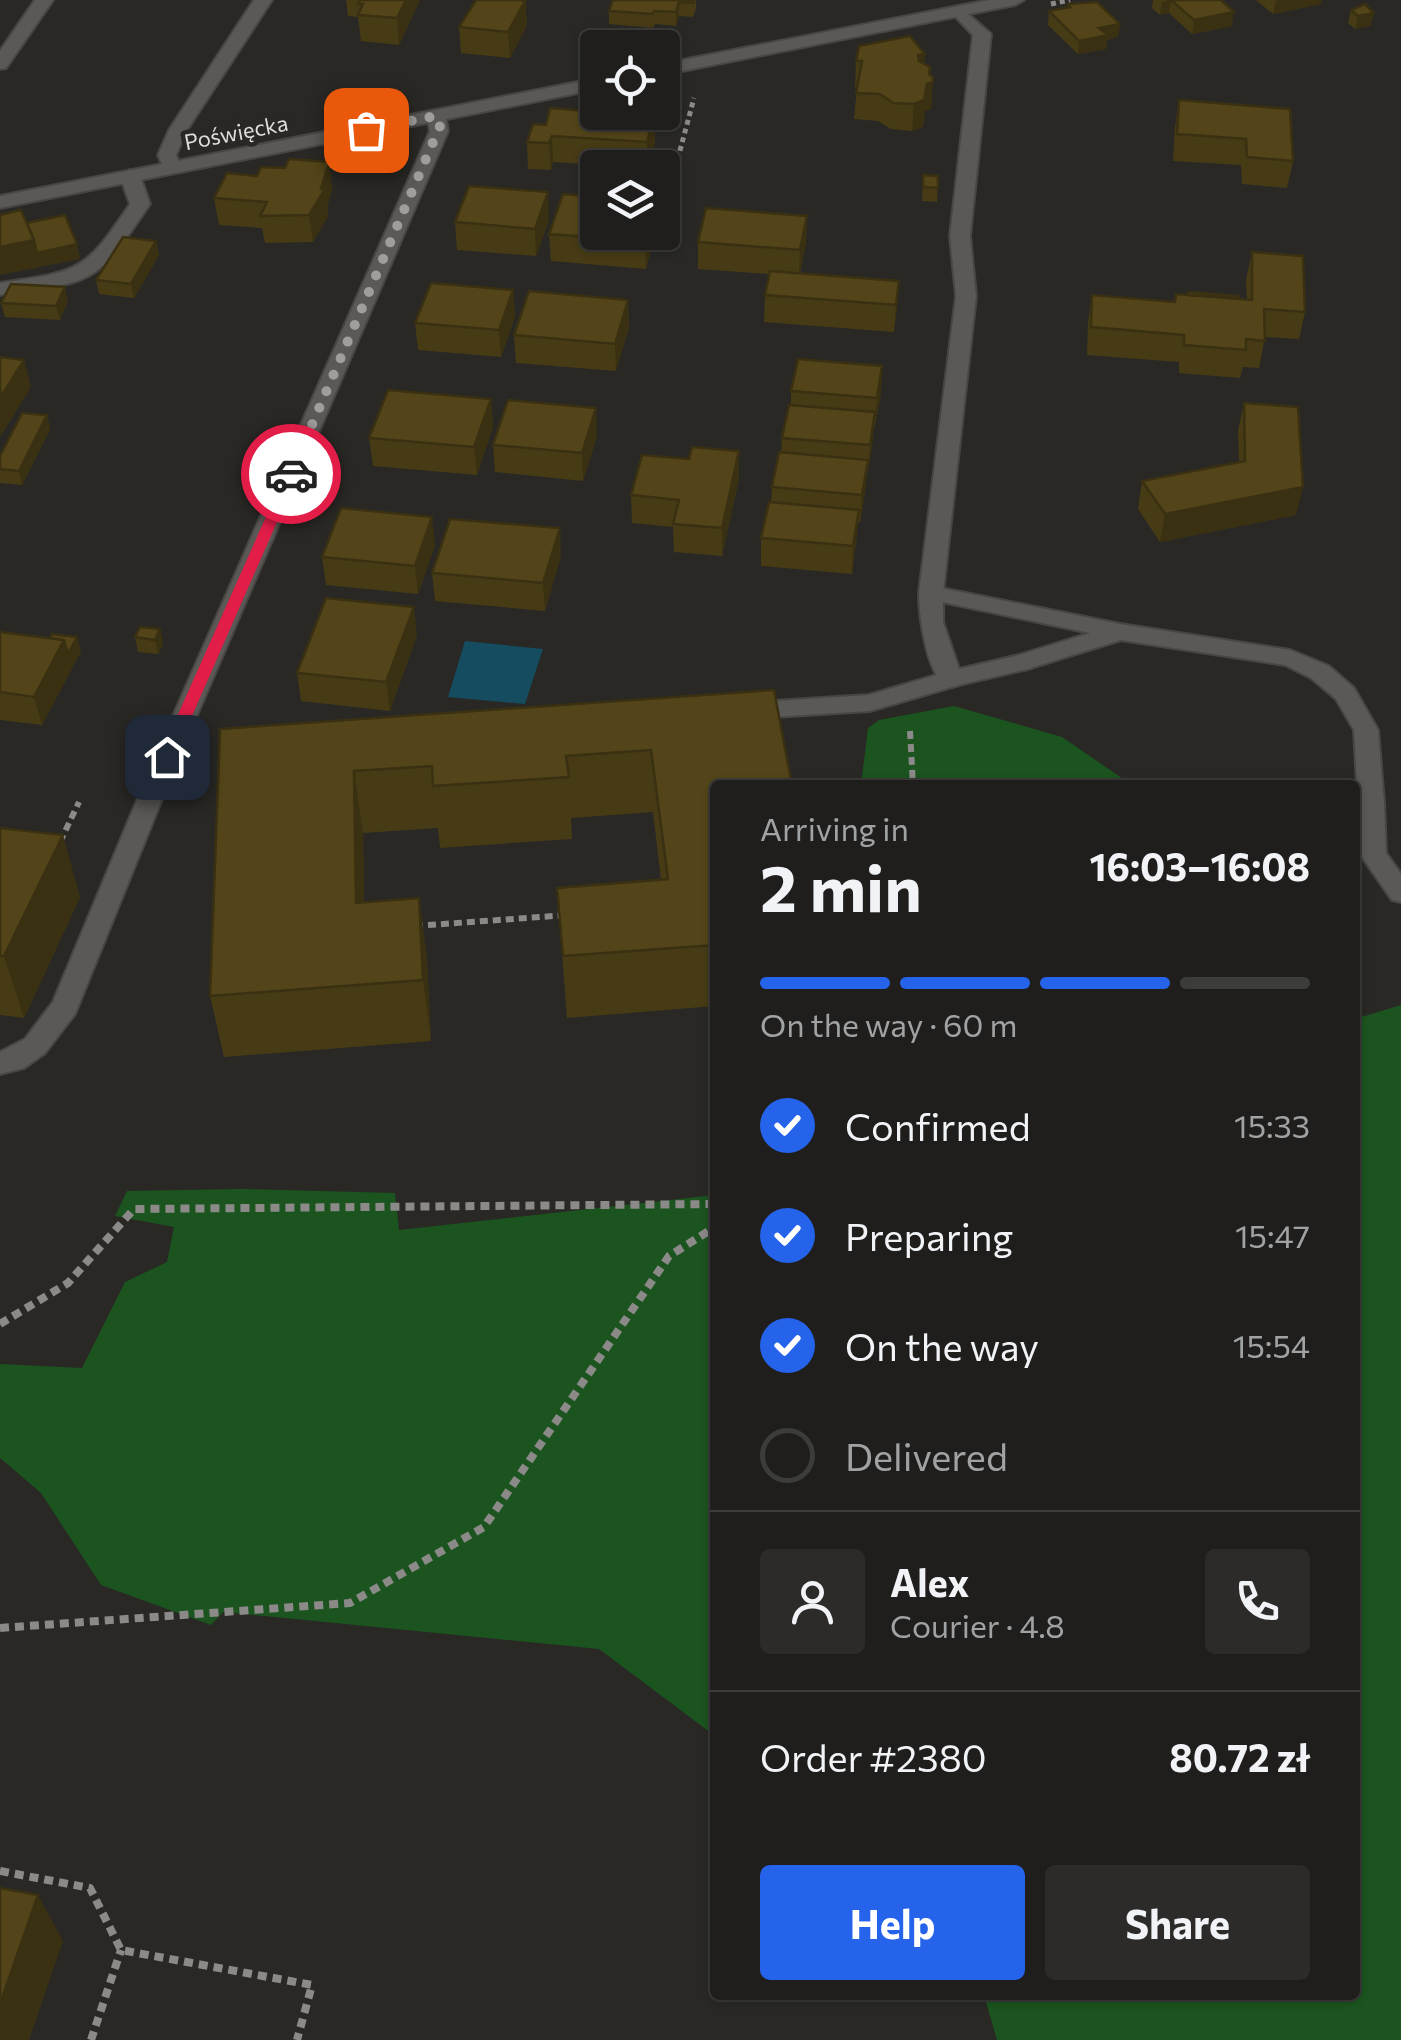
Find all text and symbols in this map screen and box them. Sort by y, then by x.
map controls [580,30,680,250]
button: locate [580,30,680,130]
pin [324,88,409,173]
icon: bag [339,103,394,158]
street label: Poświęcka [182,109,290,155]
button: layers [580,150,680,250]
courier [241,424,341,524]
icon: car [264,447,319,502]
pin [125,715,210,800]
icon: home [140,730,195,785]
text: Arriving in [760,808,909,848]
text: 16:03–16:08 [1089,842,1310,889]
text: 2 min [760,846,922,925]
text: On the way · 60 m [760,1004,1017,1044]
icon: check [760,1098,815,1153]
text: Confirmed [845,1102,1031,1149]
text: 15:33 [1234,1105,1310,1145]
icon: check [760,1208,815,1263]
text: Preparing [845,1212,1013,1259]
text: 15:47 [1235,1215,1310,1255]
icon: check [760,1318,815,1373]
text: On the way [845,1322,1039,1369]
text: 15:54 [1233,1325,1310,1365]
text: Delivered [845,1432,1008,1479]
button: person [760,1549,865,1654]
button: phone [1205,1549,1310,1654]
text: Alex [890,1558,969,1605]
text: Courier · 4.8 [890,1605,1065,1645]
text: Order #2380 [760,1733,987,1780]
text: 80.72 zł [1169,1733,1310,1780]
button: Help [760,1865,1025,1980]
button: Share [1045,1865,1310,1980]

